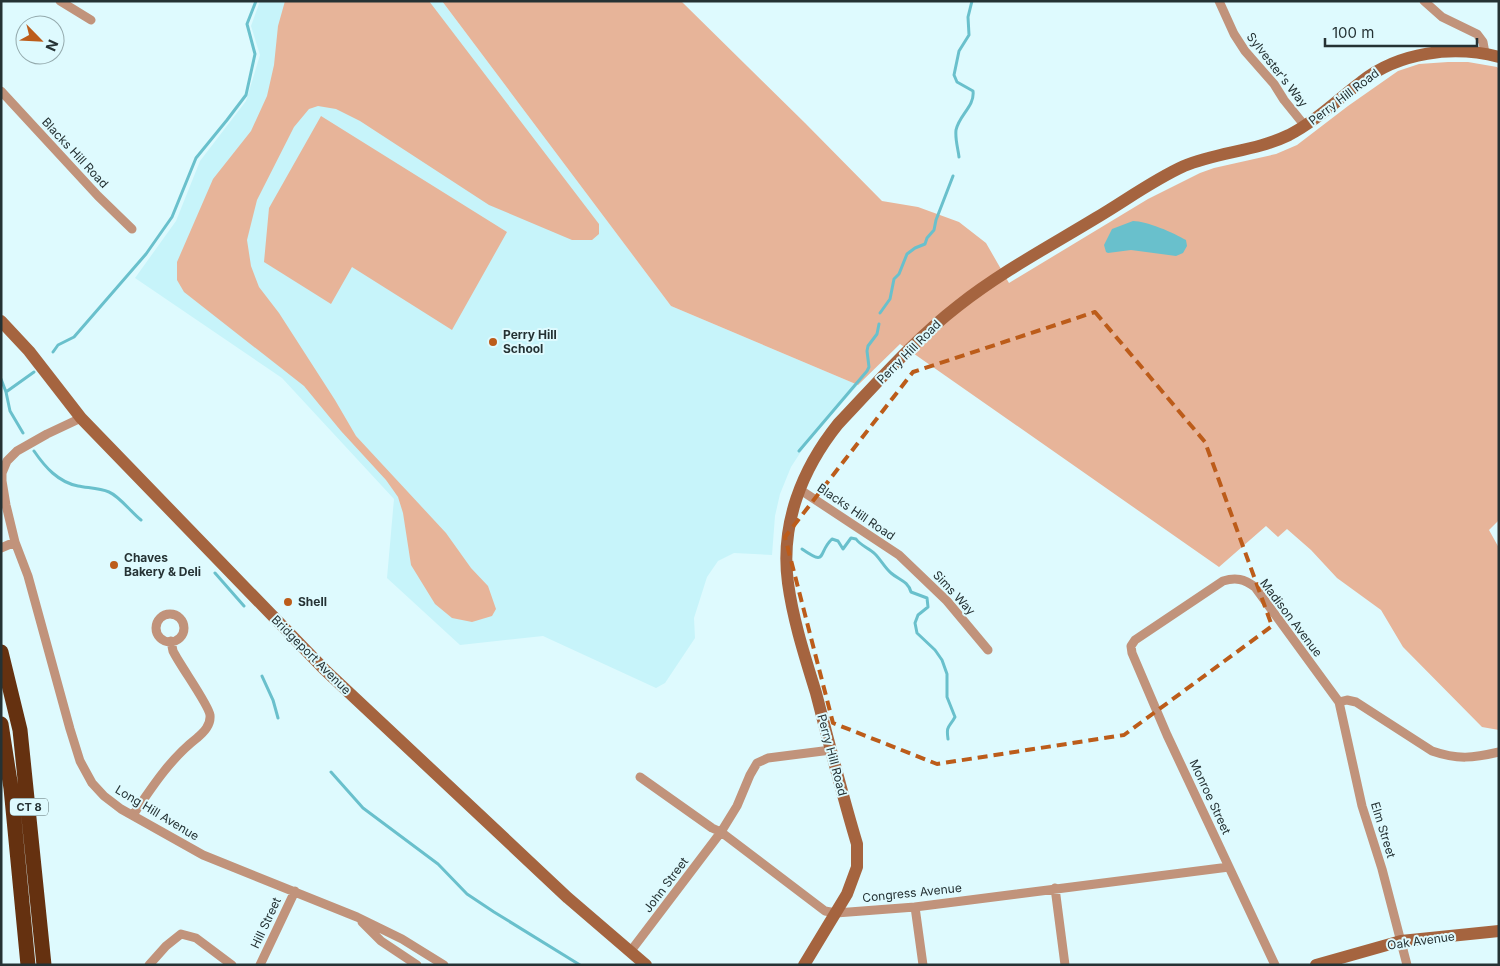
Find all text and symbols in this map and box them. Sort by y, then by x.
north arrow [15,15,65,65]
scale bar [1325,15,1478,47]
text: 100 m [1332,23,1374,42]
street label: Sylvester's Way [1244,29,1311,110]
text: N [42,37,62,54]
street label: Perry Hill Road [1306,65,1382,128]
street label: Blacks Hill Road [39,114,112,191]
street label: Perry Hill Road [874,317,944,387]
place label: Perry Hill School [503,327,557,356]
marker: Perry Hill School [487,336,499,348]
street label: Blacks Hill Road [815,480,898,543]
place label: Chaves Bakery & Deli [124,550,201,579]
marker: Chaves Bakery & Deli [108,559,120,571]
street label: Sims Way [930,567,979,618]
street label: Madison Avenue [1257,576,1326,660]
place label: Shell [298,594,327,609]
marker: Shell [282,596,294,608]
street label: Bridgeport Avenue [269,612,354,697]
street label: Perry Hill Road [814,712,851,797]
street label: Monroe Street [1187,757,1234,837]
street label: Long Hill Avenue [113,782,202,843]
road number: CT 8 [10,799,48,816]
street label: Elm Street [1368,800,1399,860]
street label: John Street [640,854,691,915]
street label: Congress Avenue [861,880,962,905]
street label: Hill Street [247,895,284,951]
street label: Oak Avenue [1386,928,1456,953]

